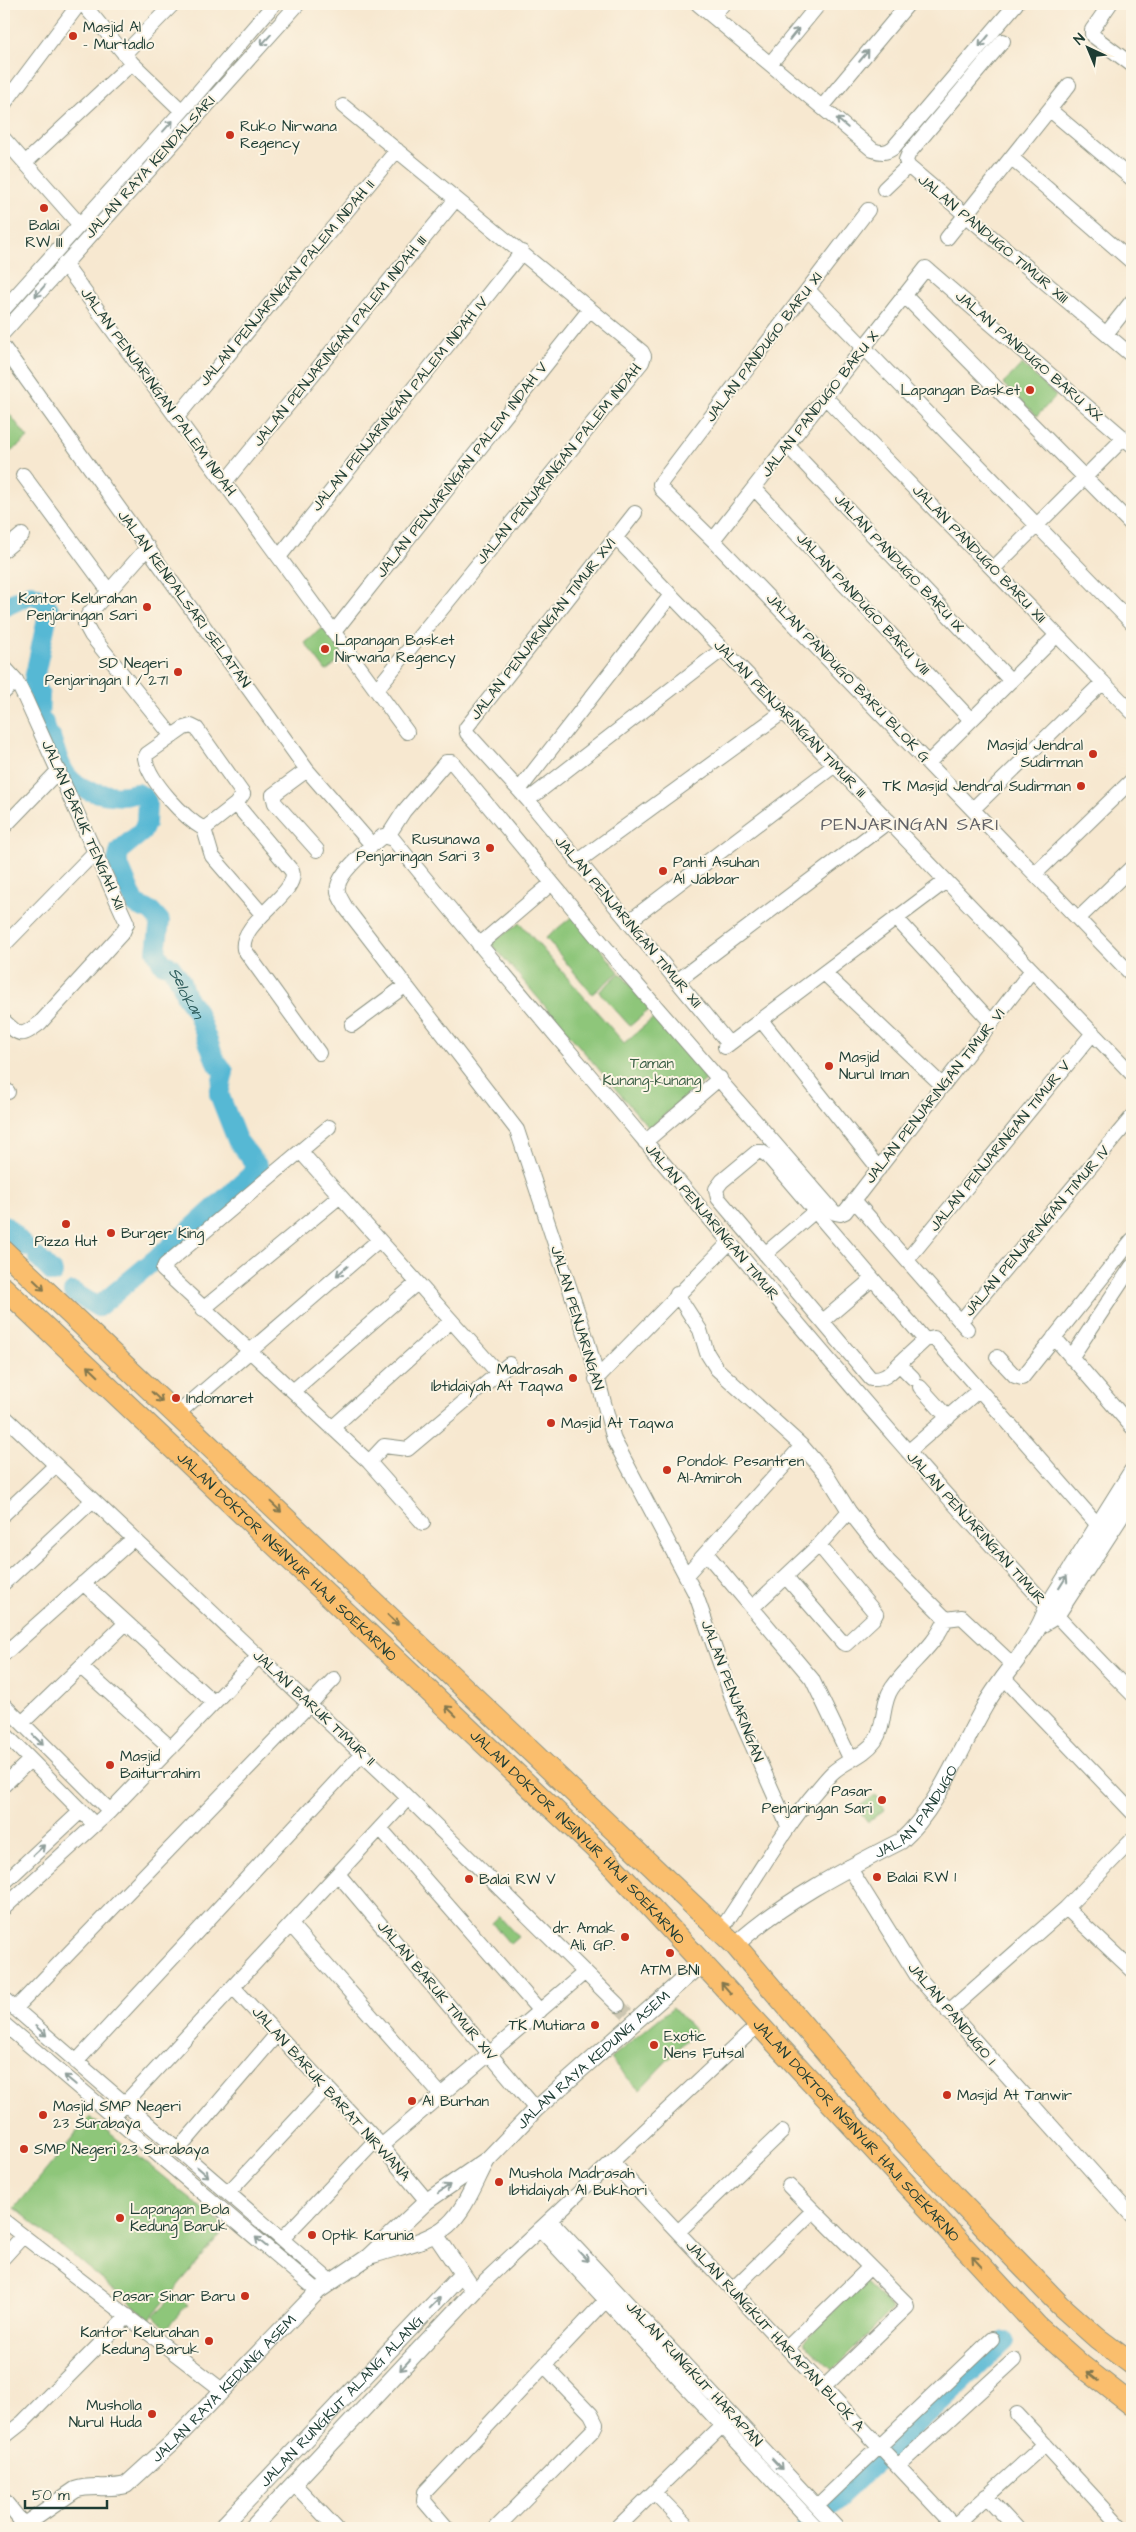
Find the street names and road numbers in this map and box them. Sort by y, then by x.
street label: JALAN RAYA KENDALSARI [80,91,220,243]
street label: JALAN PANDUGO TIMUR XIII [913,170,1073,308]
street label: JALAN PENJARINGAN PALEM INDAH II [194,175,380,391]
street label: JALAN PENJARINGAN PALEM INDAH III [248,231,432,451]
street label: JALAN PANDUGO BARU XI [702,269,826,425]
street label: JALAN PENJARINGAN PALEM INDAH [75,283,241,501]
street label: JALAN PANDUGO BARU XX [951,286,1107,426]
street label: JALAN PENJARINGAN PALEM INDAH IV [307,292,494,516]
street label: JALAN PANDUGO BARU X [757,327,883,481]
street label: JALAN PENJARINGAN PALEM INDAH V [371,357,553,582]
street label: JALAN PENJARINGAN PALEM INDAH [471,359,647,569]
street label: JALAN PANDUGO BARU XII [907,480,1051,628]
street label: JALAN PANDUGO BARU IX [829,489,969,637]
street label: JALAN KENDALSARI SELATAN [112,506,256,692]
street label: JALAN PANDUGO BARU VIII [791,528,935,680]
street label: JALAN PENJARINGAN TIMUR XVI [465,534,621,724]
street label: JALAN PANDUGO BARU BLOK G [761,589,935,768]
street label: JALAN PENJARINGAN TIMUR III [709,635,871,803]
street label: JALAN BARUK TENGAH XII [36,737,130,913]
street label: JALAN PENJARINGAN TIMUR XII [550,831,706,1013]
street label: JALAN PENJARINGAN TIMUR VI [861,1005,1009,1187]
street label: JALAN PENJARINGAN TIMUR V [925,1057,1075,1235]
street label: JALAN PENJARINGAN TIMUR [640,1139,784,1305]
street label: JALAN PENJARINGAN TIMUR IV [959,1141,1115,1321]
street label: JALAN PENJARINGAN [545,1243,609,1393]
street label: JALAN DOKTOR INSINYUR HAJI SOEKARNO [172,1447,402,1666]
street label: JALAN PENJARINGAN TIMUR [902,1447,1050,1609]
street label: JALAN PENJARINGAN [695,1617,769,1765]
street label: JALAN BARUK TIMUR II [248,1645,380,1771]
street label: JALAN DOKTOR INSINYUR HAJI SOEKARNO [465,1725,690,1949]
street label: JALAN PANDUGO [871,1761,963,1863]
street label: JALAN BARUK TIMUR XIV [372,1916,502,2066]
street label: JALAN PANDUGO I [903,1958,1001,2070]
street label: JALAN RAYA KEDUNG ASEM [512,1985,674,2134]
street label: JALAN BARUK BARAT NIRWANA [247,2002,415,2186]
street label: JALAN DOKTOR INSINYUR HAJI SOEKARNO [748,2014,965,2246]
street label: JALAN RUNGKUT HARAPAN BLOK A [682,2237,868,2435]
street label: JALAN RUNGKUT HARAPAN [622,2298,766,2450]
street label: JALAN RAYA KEDUNG ASEM [147,2309,301,2467]
street label: JALAN RUNGKUT ALANG ALANG [255,2310,429,2492]

